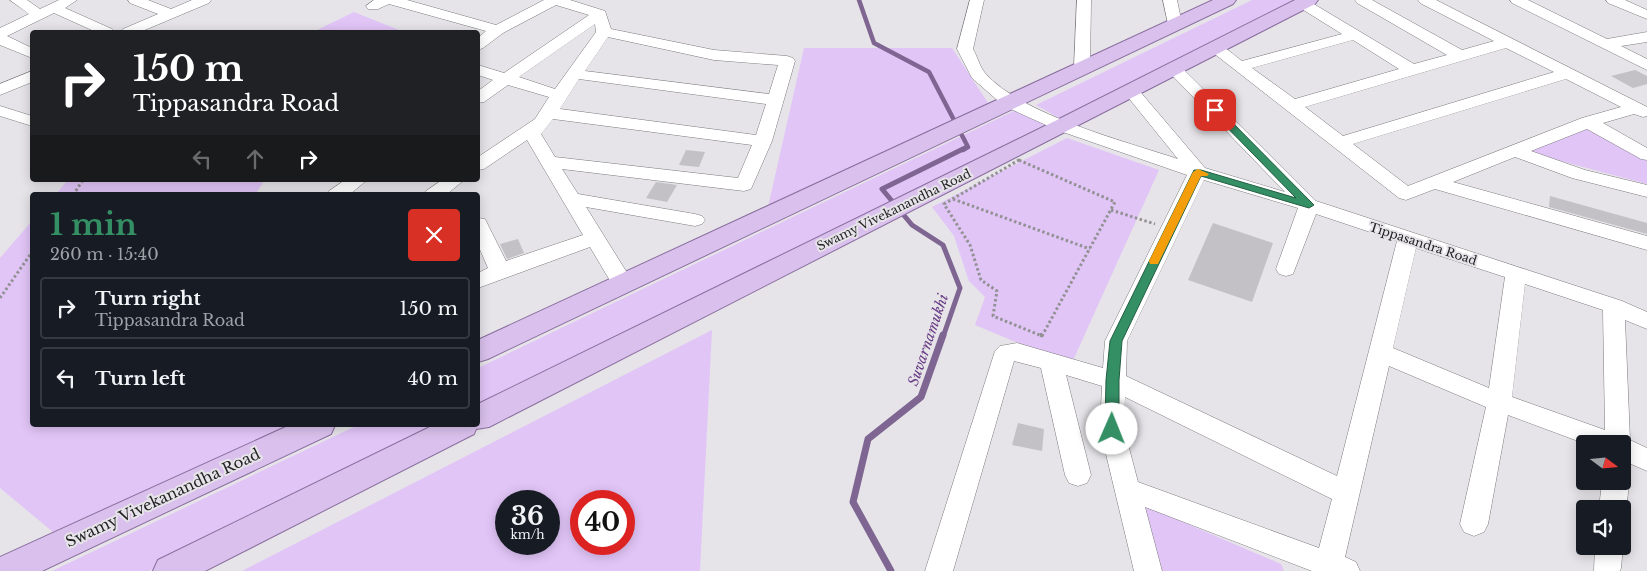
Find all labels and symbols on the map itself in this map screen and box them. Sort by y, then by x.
pin [1194,89,1236,131]
street label: Swamy Vivekanandha Road [814,166,973,254]
street label: Tippasandra Road [1367,219,1479,268]
water label: Suvarnamukhi [904,291,952,388]
position arrow [1085,402,1137,454]
north arrow [1576,435,1631,490]
street label: Swamy Vivekanandha Road [63,444,263,551]
speed limit sign: 40 [570,490,635,555]

